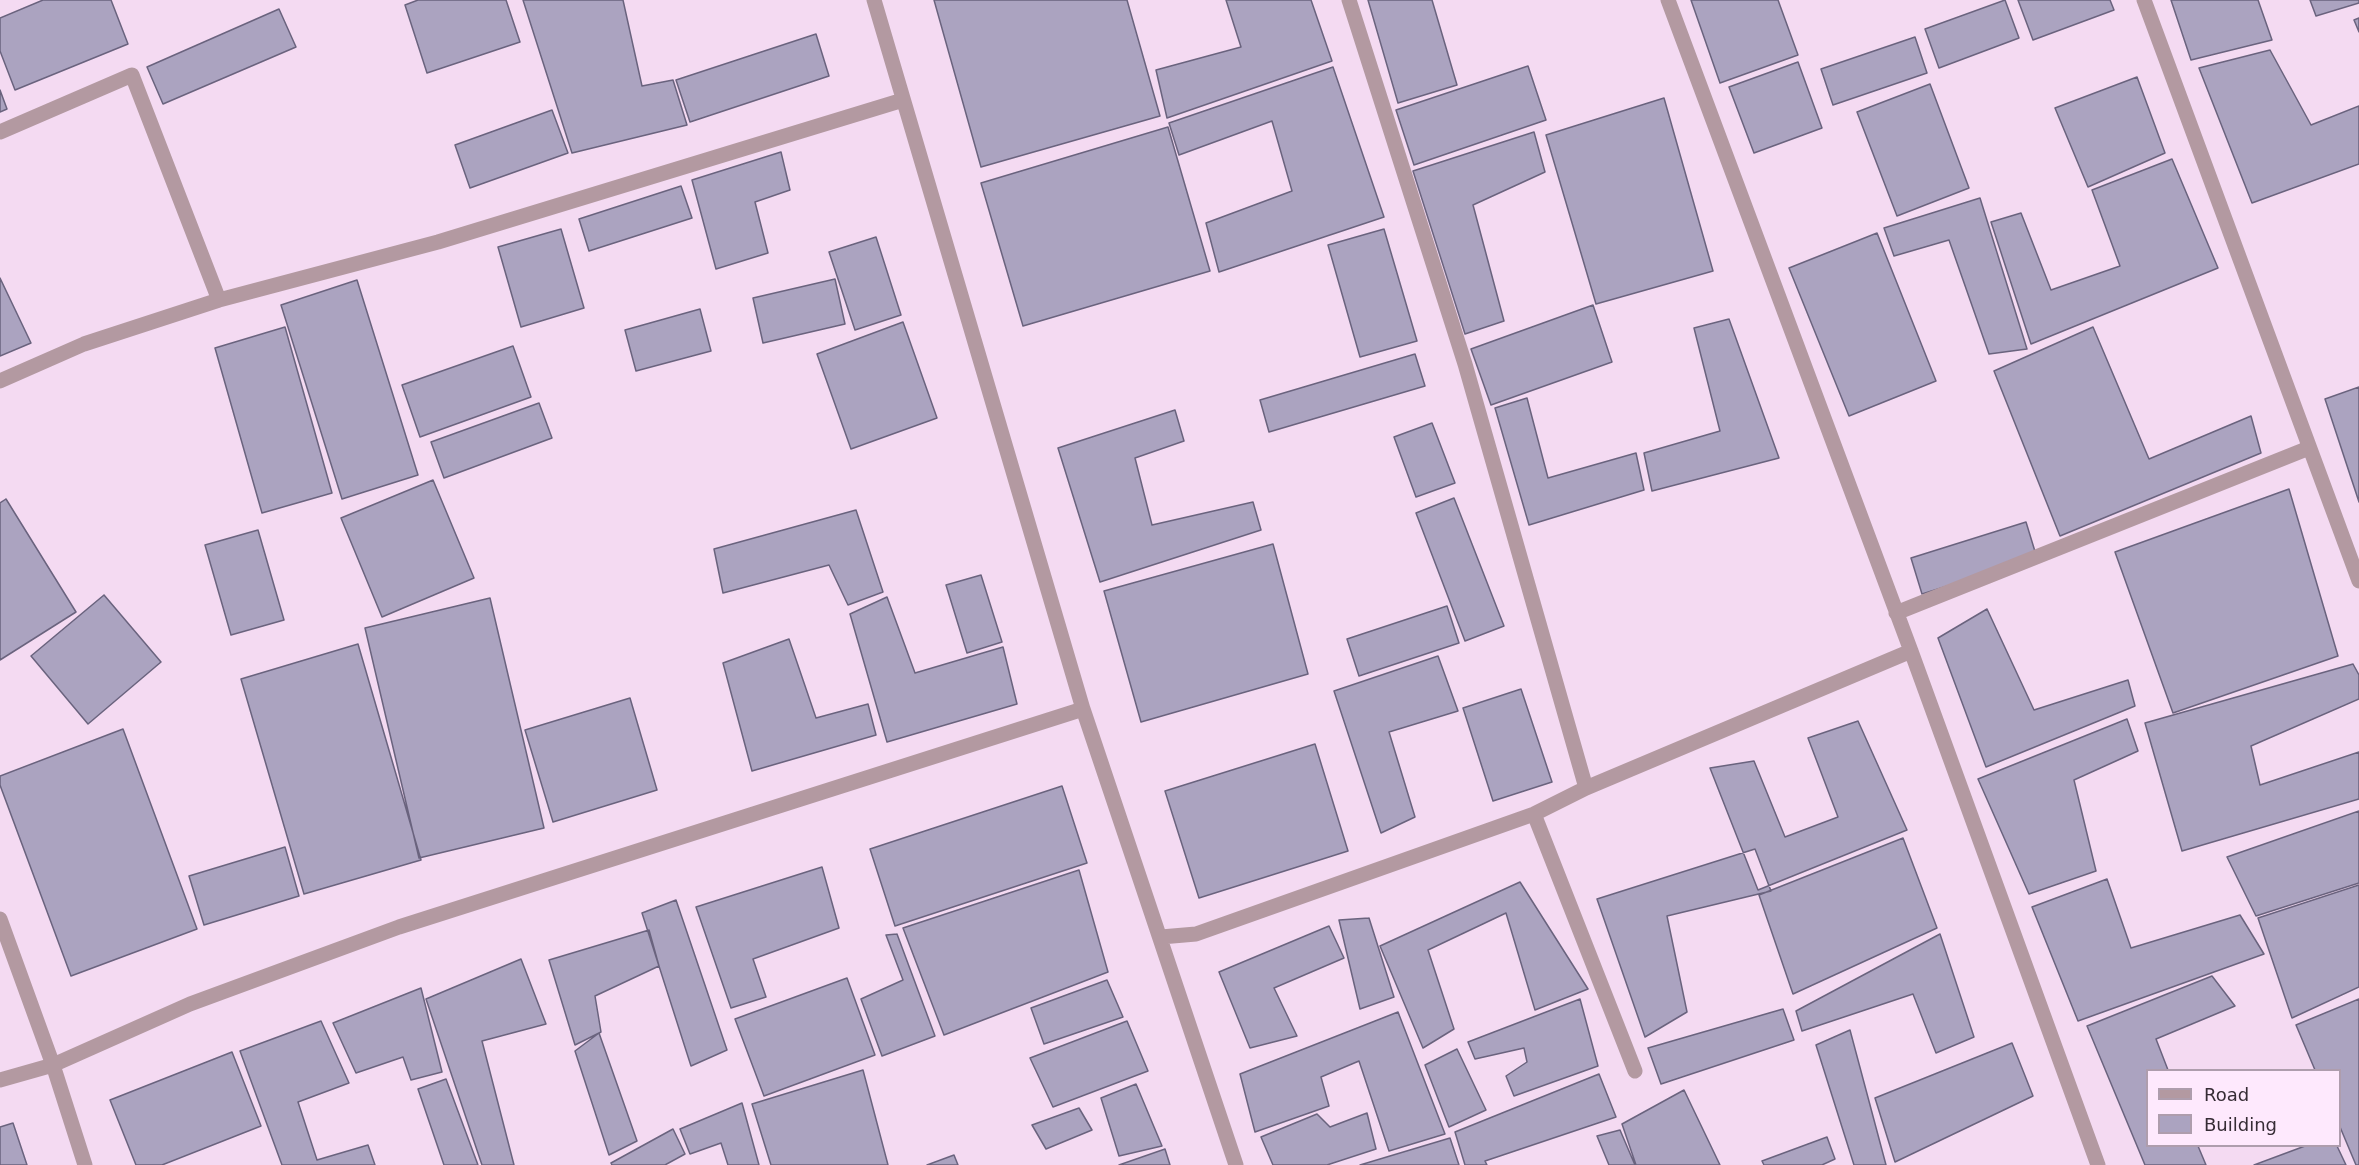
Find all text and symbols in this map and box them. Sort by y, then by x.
legend [2146,1069,2341,1147]
text: Road [2204,1084,2249,1105]
text: Building [2204,1114,2277,1135]

